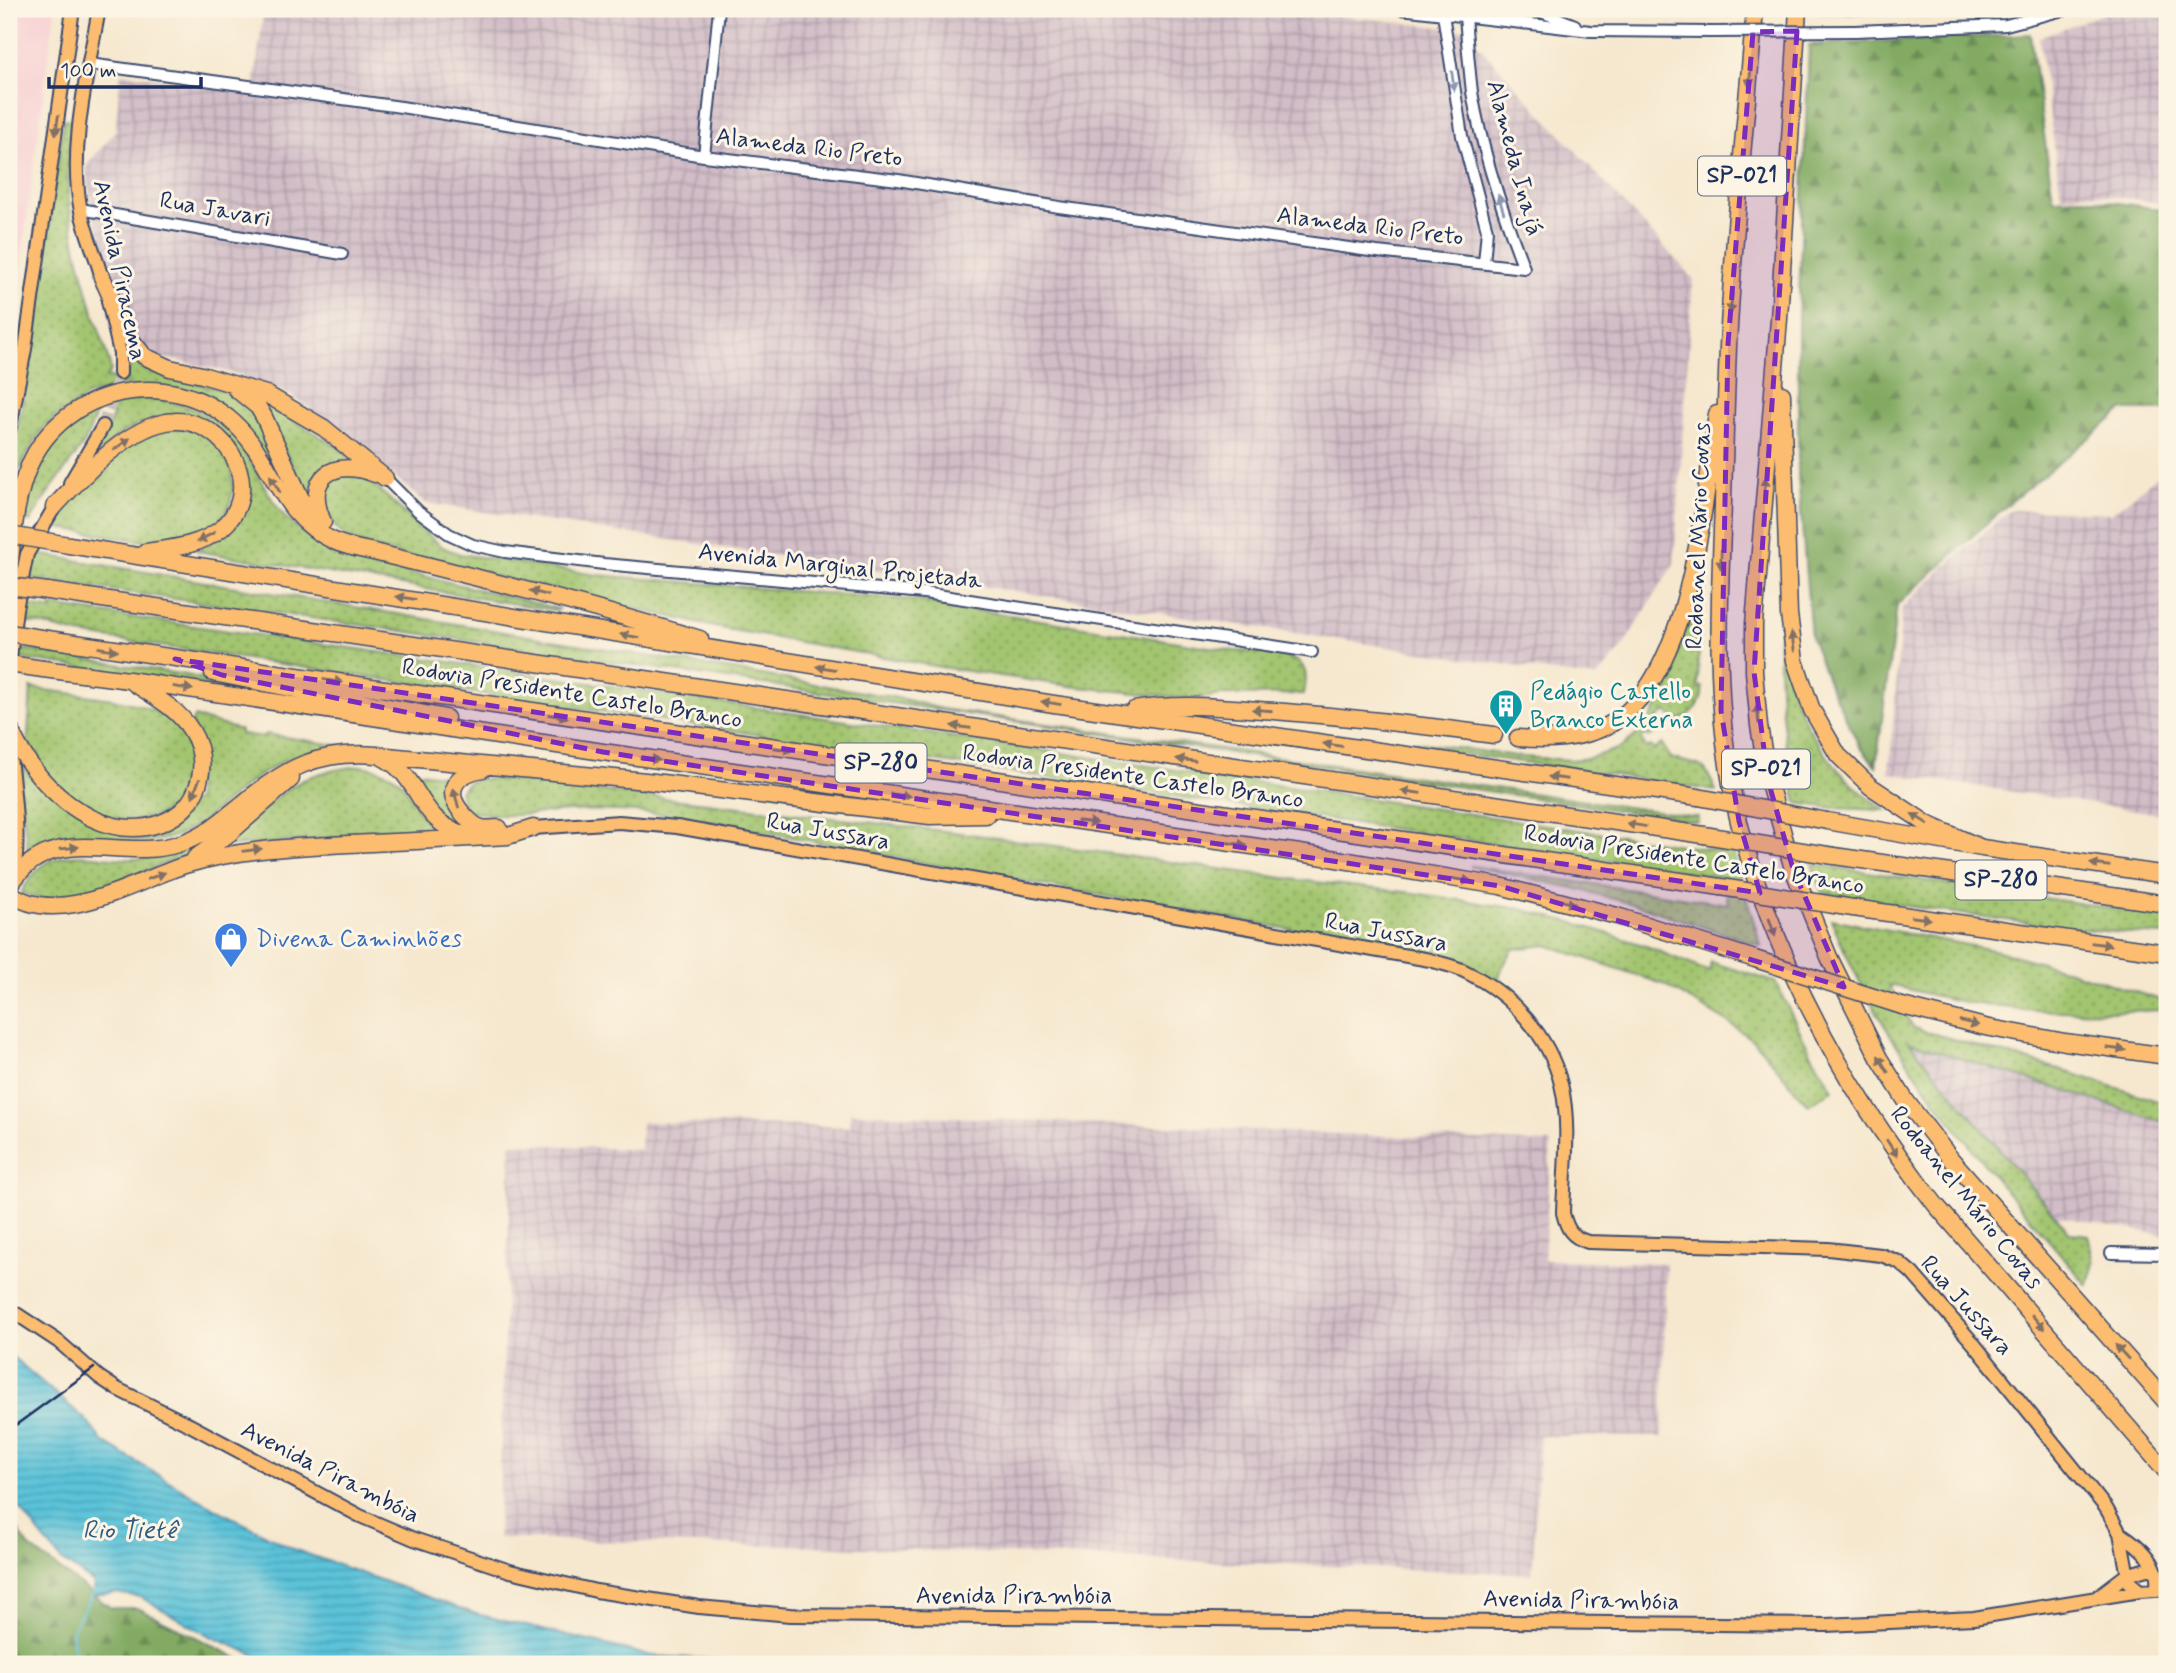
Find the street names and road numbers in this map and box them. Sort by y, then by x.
street label: Alameda Inajá [1478,77,1550,239]
street label: Alameda Rio Preto [714,121,904,175]
road number: SP-021 [1698,156,1786,196]
street label: Avenida Piracema [85,177,153,363]
street label: Rua Javari [157,185,273,235]
street label: Alameda Rio Preto [1275,200,1465,254]
street label: Rodoanel Mário Covas [1680,422,1718,650]
street label: Avenida Marginal Projetada [696,537,984,599]
street label: Rodovia Presidente Castelo Branco [400,652,744,736]
street label: Rodovia Presidente Castelo Branco [960,738,1306,816]
road number: SP-280 [836,744,926,782]
road number: SP-021 [1722,750,1810,789]
street label: Rua Jussara [764,806,892,858]
street label: Rodovia Presidente Castelo Branco [1522,818,1866,902]
road number: SP-280 [1955,860,2046,900]
street label: Rua Jussara [1322,906,1450,960]
street label: Rodoanel Mário Covas [1882,1100,2050,1296]
street label: Rua Jussara [1913,1249,2019,1363]
street label: Avenida Pirambóia [235,1415,425,1531]
street label: Avenida Pirambóia [916,1581,1112,1612]
street label: Avenida Pirambóia [1483,1584,1679,1618]

